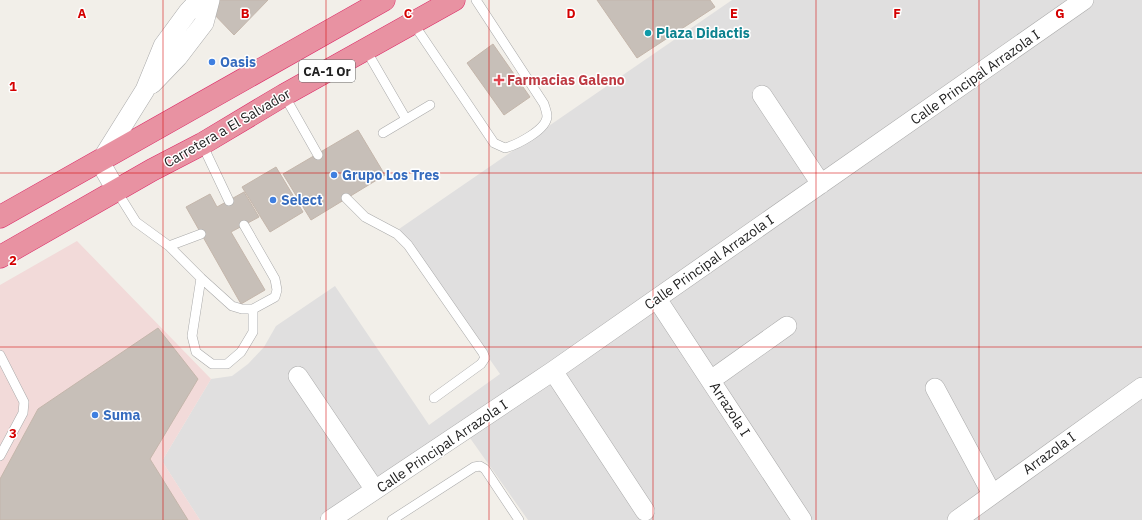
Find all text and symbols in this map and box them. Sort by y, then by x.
text: A [78,5,87,22]
text: B [241,5,250,22]
text: C [404,5,413,22]
text: D [566,5,576,22]
text: E [730,5,738,22]
text: F [893,5,901,22]
text: G [1055,5,1065,22]
place label: Plaza Didactis [656,24,750,42]
street label: Calle Principal Arrazola I [907,25,1043,129]
marker: Plaza Didactis [643,28,653,38]
place label: Oasis [220,53,256,71]
marker: Oasis [207,57,217,67]
road number: CA-1 Or [299,60,355,82]
place label: Farmacias Galeno [507,71,625,89]
marker: Farmacias Galeno [494,75,504,85]
text: 1 [9,78,17,95]
street label: Carretera a El Salvador [161,84,293,172]
place label: Grupo Los Tres [342,166,439,184]
marker: Grupo Los Tres [329,170,339,180]
place label: Select [281,191,322,209]
marker: Select [268,195,278,205]
street label: Calle Principal Arrazola I [641,210,777,314]
text: 2 [9,252,17,269]
street label: Arrazola I [706,378,754,440]
street label: Calle Principal Arrazola I [373,395,511,497]
place label: Suma [103,406,141,424]
marker: Suma [90,410,100,420]
text: 3 [9,425,17,442]
street label: Arrazola I [1019,428,1079,478]

